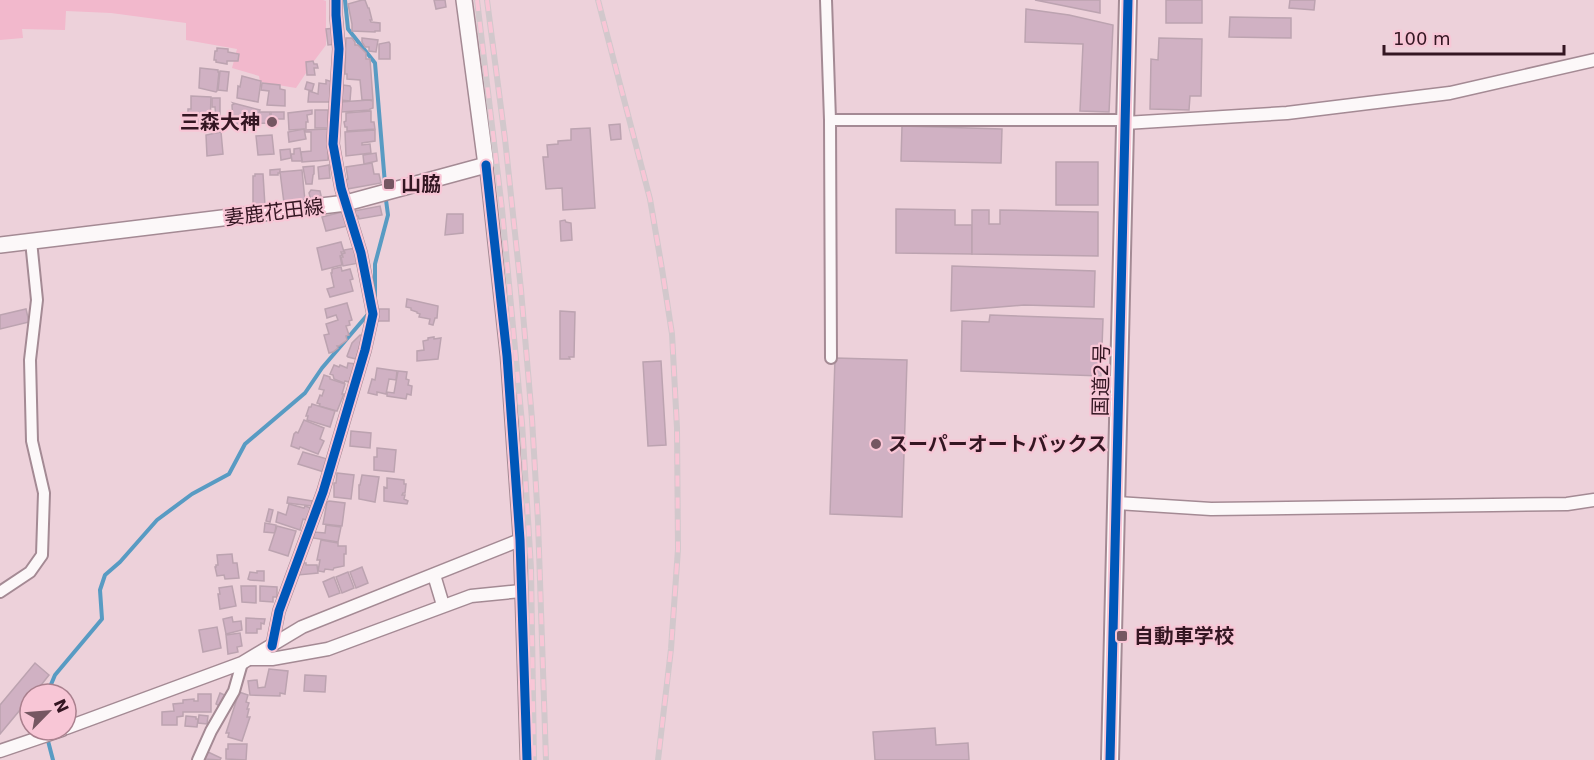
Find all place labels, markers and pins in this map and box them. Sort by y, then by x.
place label: 三森大神 [180,110,260,134]
marker: 三森大神 [265,115,279,129]
place label: 山脇 [401,172,441,196]
marker: 山脇 [382,177,396,191]
place label: スーパーオートバックス [888,432,1107,456]
marker: スーパーオートバックス [869,437,883,451]
place label: 自動車学校 [1134,624,1234,648]
marker: 自動車学校 [1115,629,1129,643]

